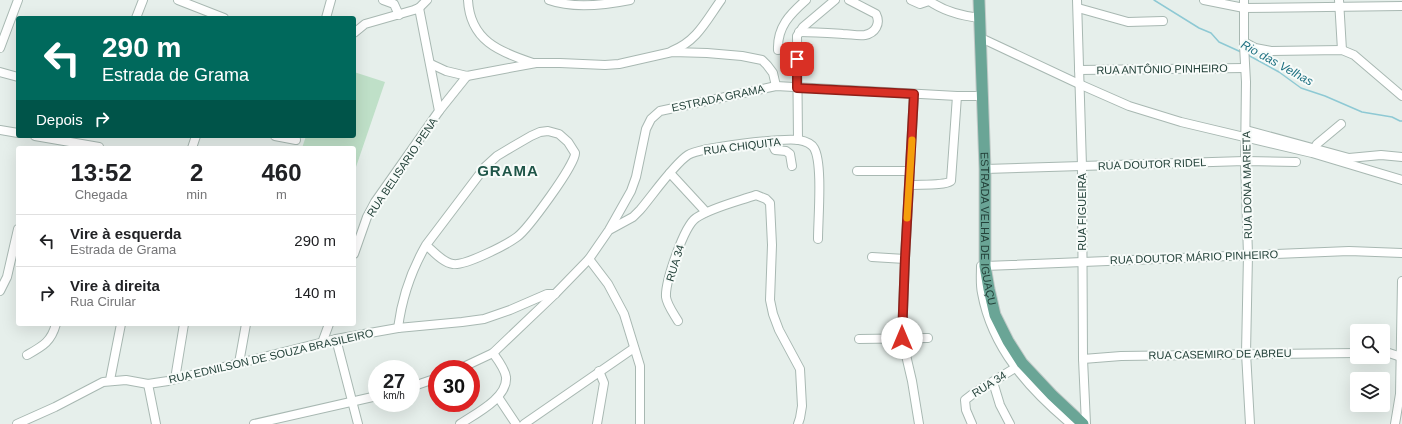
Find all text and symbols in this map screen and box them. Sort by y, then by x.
icon: left [36,32,88,84]
text: 290 m [102,32,181,63]
water label: Rio das Velhas [1238,37,1316,89]
pin [780,42,814,76]
icon: arrive [786,48,808,70]
street label: RUA ANTÔNIO PINHEIRO [1096,62,1228,76]
text: Estrada de Grama [102,65,249,85]
street label: ESTRADA GRAMA [670,82,766,114]
icon: right [91,108,113,130]
text: Depois [36,111,83,128]
street label: RUA BELISARIO PENA [364,115,440,219]
street label: RUA DONA MARIETA [1240,130,1254,239]
street label: RUA CHIQUITA [703,135,782,157]
street label: ESTRADA VELHA DE IGUAÇU [978,152,999,307]
street label: RUA DOUTOR RIDEL [1098,156,1206,172]
text: 13:52 [70,159,132,186]
text: 2 [190,159,203,186]
text: 460 [262,159,302,186]
district label: GRAMA [477,162,539,179]
street label: RUA FIGUEIRA [1076,173,1088,251]
text: Chegada [75,187,127,202]
text: min [186,187,207,202]
text: m [276,187,287,202]
text: Vire à esquerda [70,225,181,242]
icon: left [36,230,58,252]
text: 290 m [294,232,336,249]
text: Estrada de Grama [70,242,176,257]
street label: RUA 34 [664,243,686,283]
street label: RUA DOUTOR MÁRIO PINHEIRO [1110,248,1279,266]
text: Vire à direita [70,277,160,294]
icon: right [36,282,58,304]
text: 140 m [294,284,336,301]
text: Rua Cirular [70,294,136,309]
position arrow [881,317,923,359]
map controls [1350,324,1390,412]
button: search [1350,324,1390,364]
street label: RUA EDNILSON DE SOUZA BRASILEIRO [168,326,375,385]
street label: RUA CASEMIRO DE ABREU [1148,347,1292,361]
speed limit sign: 30 [428,360,480,412]
street label: RUA 34 [970,369,1008,399]
text: 27 [383,370,405,392]
button: layers [1350,372,1390,412]
text: km/h [383,390,405,401]

